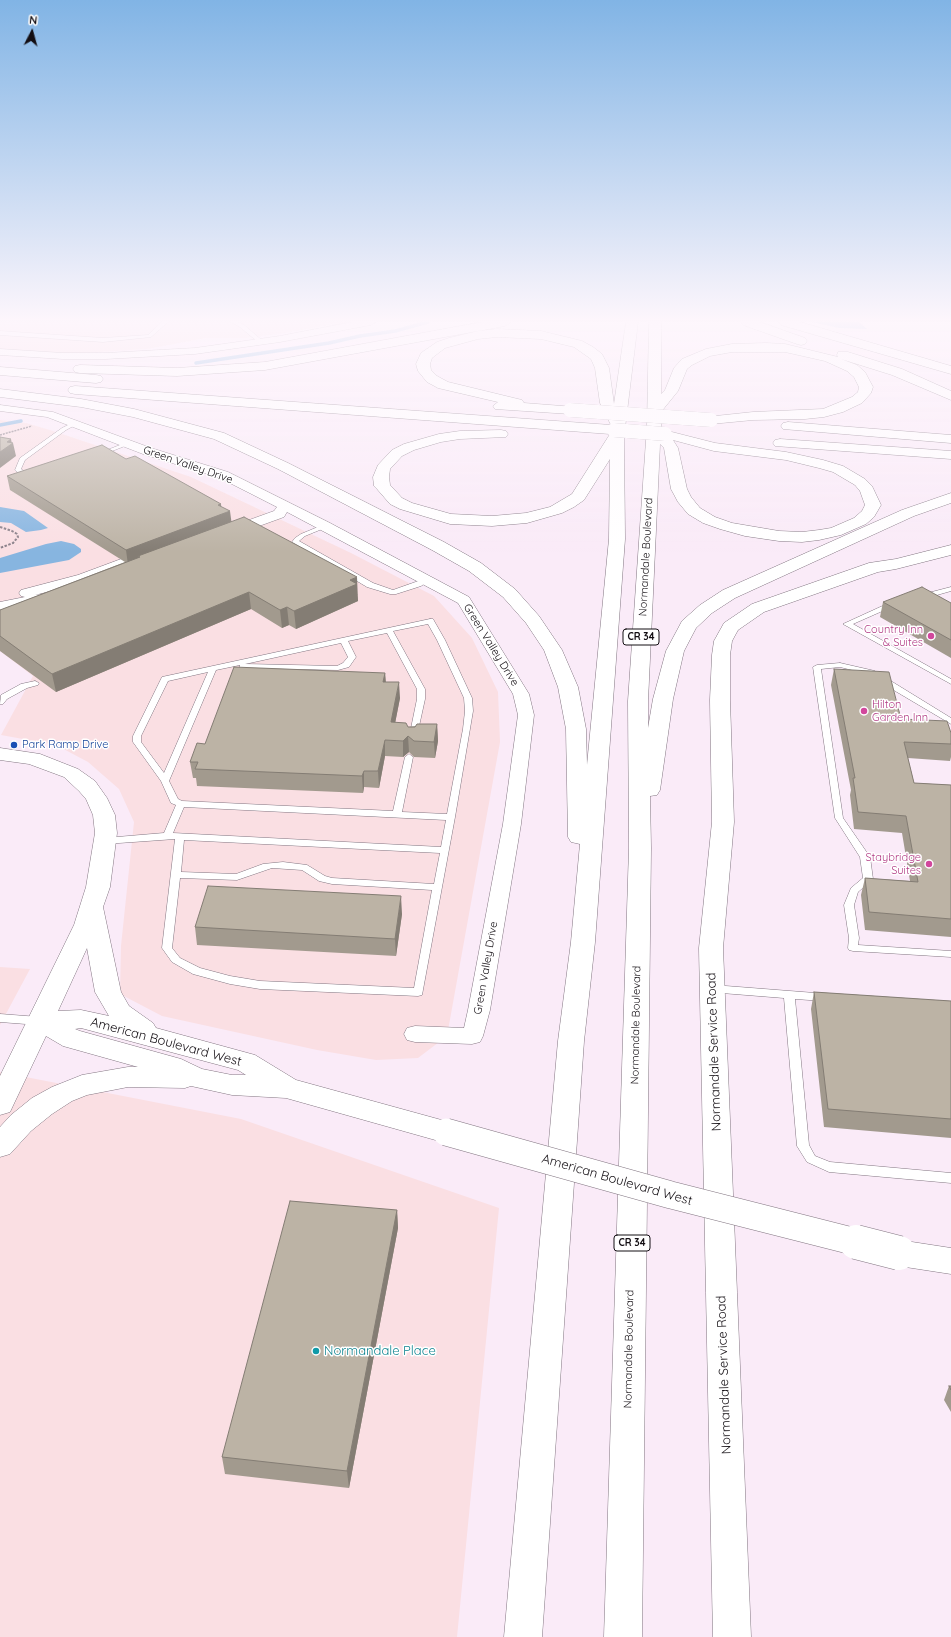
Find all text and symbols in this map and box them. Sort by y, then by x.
north arrow [12,12,52,52]
text: N [28,13,38,27]
street label: Green Valley Drive [141,443,235,487]
street label: Normandale Boulevard [636,497,656,617]
street label: Green Valley Drive [460,602,522,688]
place label: Country Inn & Suites [864,623,923,649]
road number: CR 34 [623,629,659,645]
marker: Country Inn & Suites [926,631,936,641]
place label: Hilton Garden Inn [872,698,928,724]
marker: Hilton Garden Inn [859,706,869,716]
place label: Park Ramp Drive [22,738,109,752]
marker: Park Ramp Drive [9,740,19,750]
place label: Staybridge Suites [865,851,921,877]
marker: Staybridge Suites [924,859,934,869]
street label: Green Valley Drive [471,921,501,1015]
street label: Normandale Boulevard [628,966,644,1084]
street label: Normandale Service Road [703,972,725,1132]
street label: American Boulevard West [89,1014,243,1070]
street label: American Boulevard West [540,1151,694,1209]
road number: CR 34 [614,1235,650,1251]
street label: Normandale Boulevard [621,1290,637,1408]
street label: Normandale Service Road [713,1295,735,1455]
place label: Normandale Place [324,1343,436,1359]
marker: Normandale Place [311,1346,321,1356]

